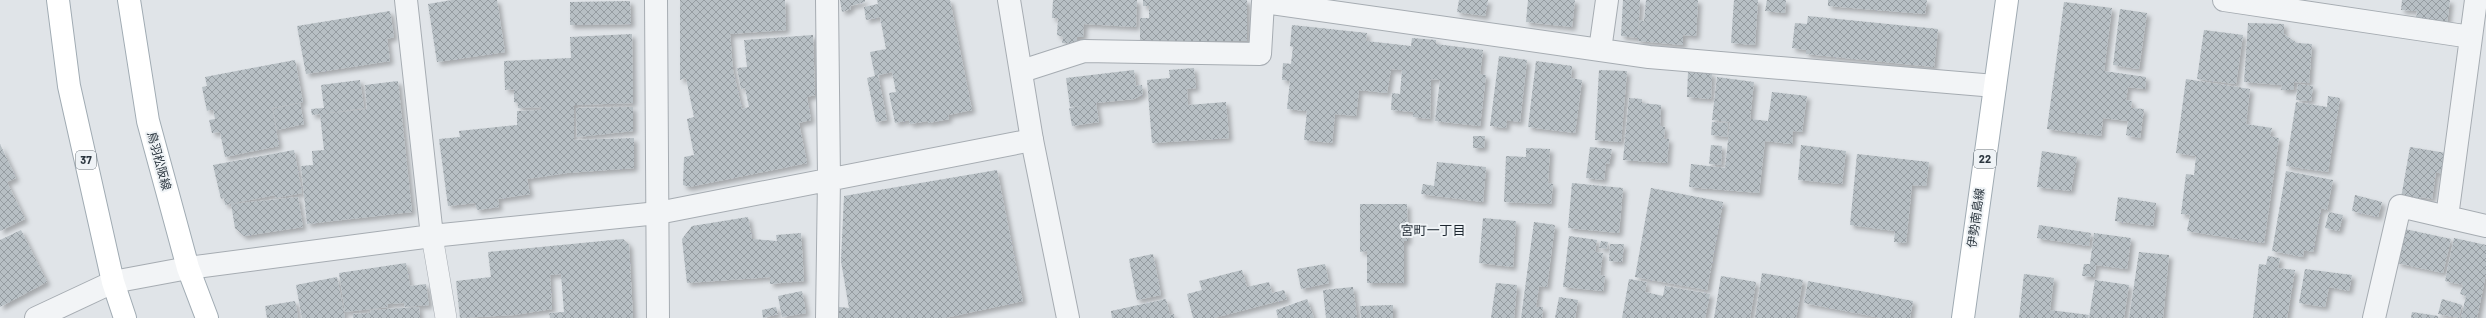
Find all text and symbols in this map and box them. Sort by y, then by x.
street label: 鳥羽松阪線 [145,130,174,192]
road number: 22 [1974,150,1996,168]
road number: 37 [76,151,96,169]
street label: 伊勢南島線 [1964,187,1986,249]
district label: 宮町一丁目 [1400,222,1466,238]

